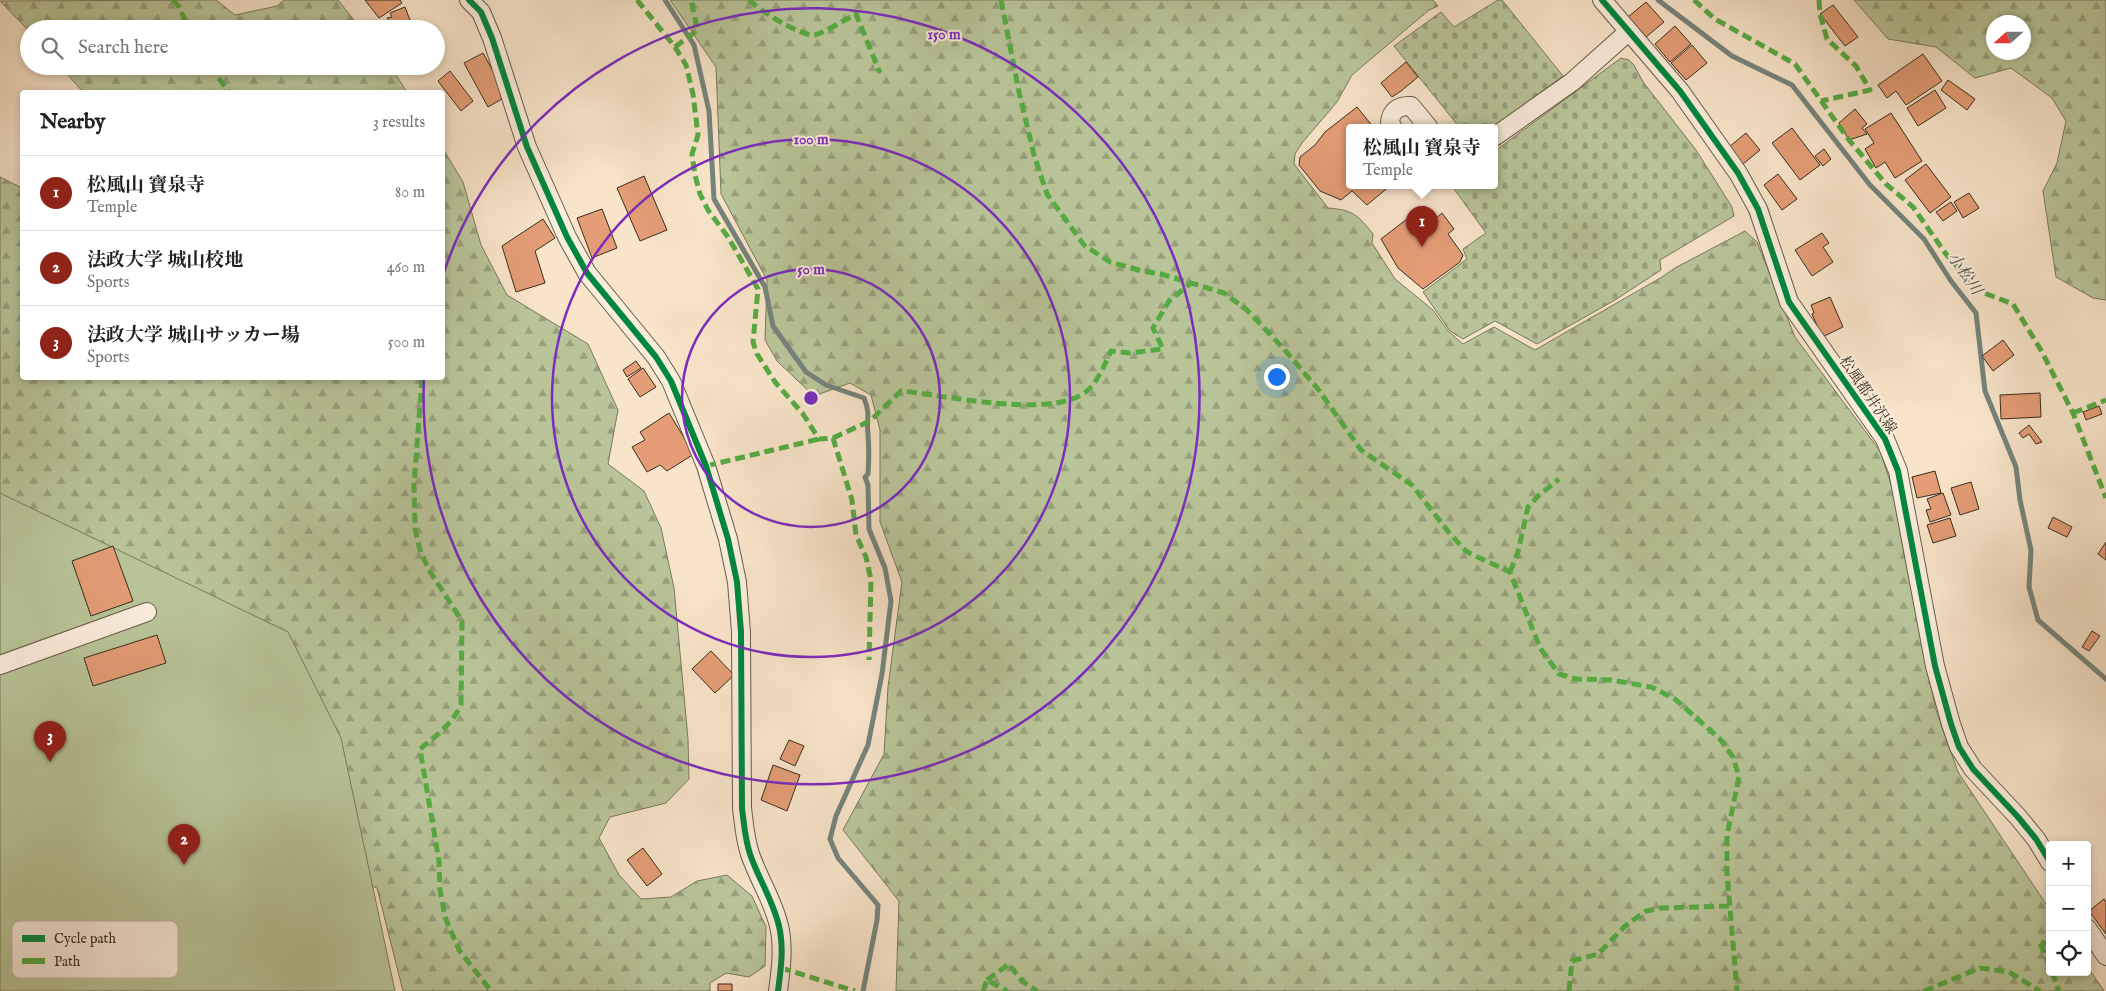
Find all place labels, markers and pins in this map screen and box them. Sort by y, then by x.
pin: 1 [1406,206,1438,247]
centre of rings [802,389,820,407]
pin: 3 [34,721,66,762]
pin: 2 [168,824,200,865]

